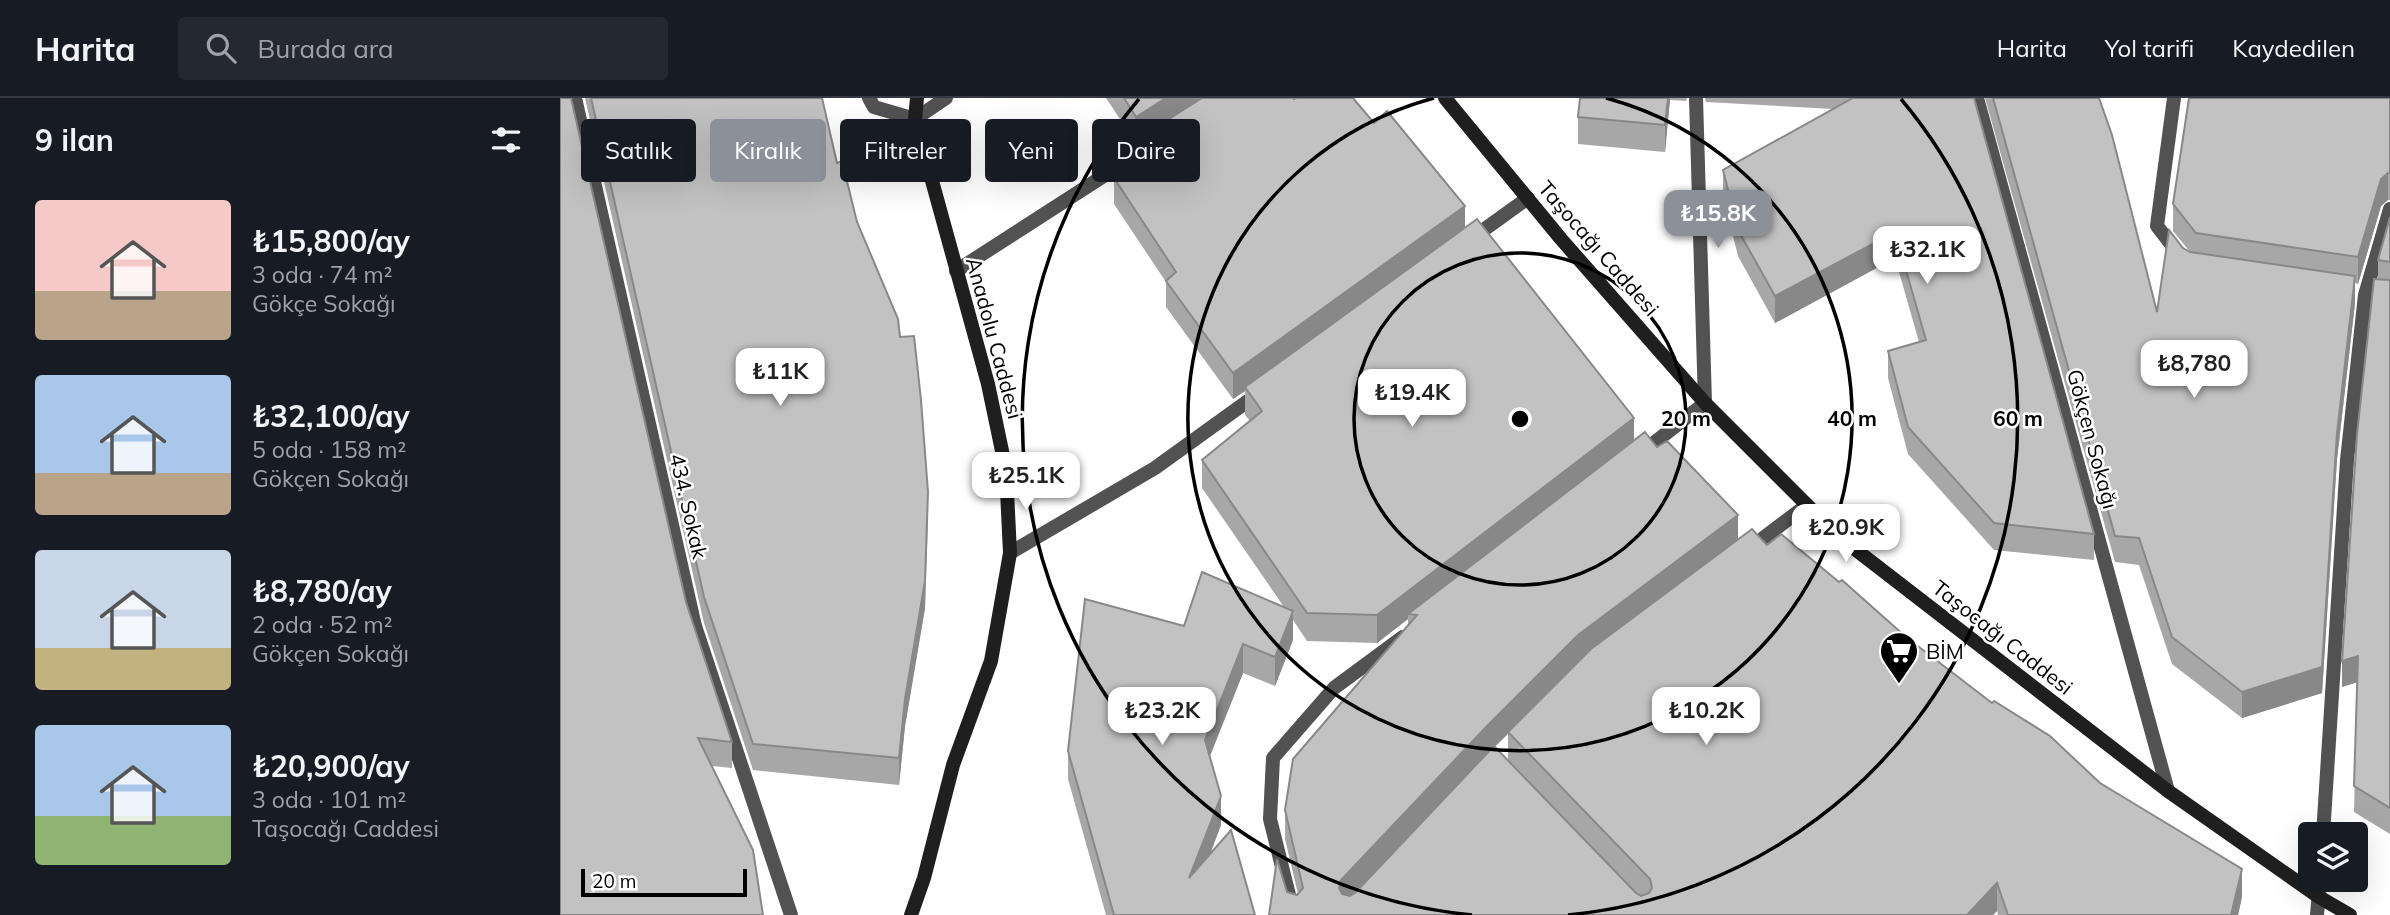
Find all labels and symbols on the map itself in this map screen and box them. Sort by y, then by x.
street label: Taşocağı Caddesi [1533,175,1665,321]
pin: ₺15.8K [1661,190,1775,250]
pin: ₺32.1K [1870,226,1984,286]
street label: Anadolu Caddesi [961,254,1029,422]
pin: ₺8,780 [2137,341,2251,400]
pin: ₺11K [739,348,821,408]
street label: Gökçen Sokağı [2062,366,2124,512]
pin: ₺19.4K [1355,370,1469,429]
text: 20 m [1661,405,1711,431]
text: 40 m [1827,405,1877,431]
text: 60 m [1993,405,2043,431]
centre of rings [1508,407,1532,431]
street label: 434. Sokak [664,451,714,561]
pin: ₺25.1K [969,452,1083,512]
pin: ₺20.9K [1789,504,1903,564]
street label: Taşocağı Caddesi [1928,574,2078,700]
supermarket icon: BİM [1878,630,1920,685]
place label: BİM [1926,638,1964,664]
pin: ₺23.2K [1105,688,1219,747]
pin: ₺10.2K [1649,688,1763,747]
scale bar [581,866,747,898]

